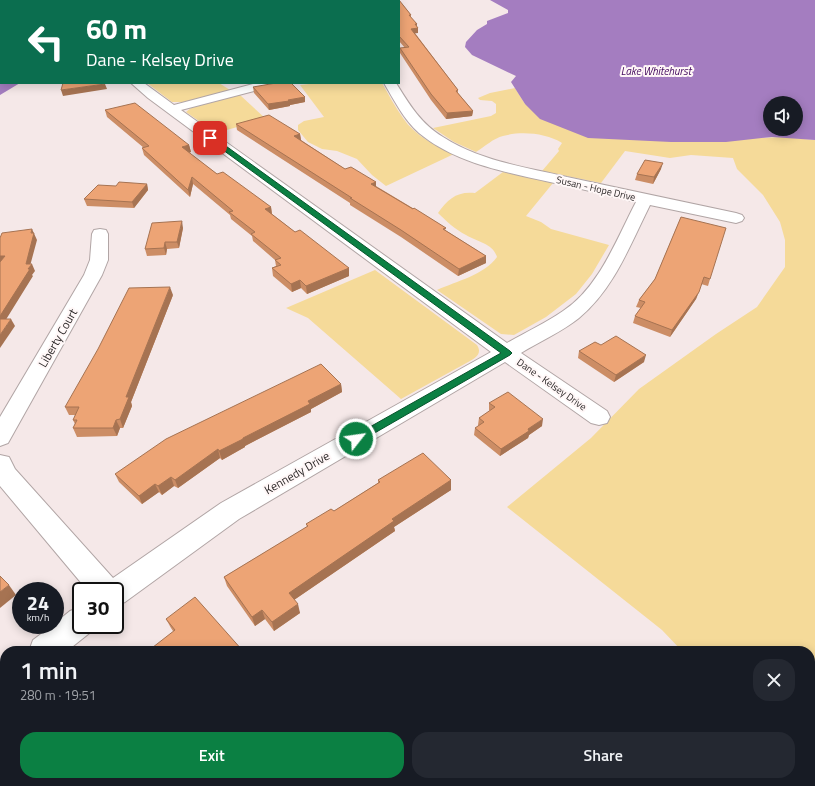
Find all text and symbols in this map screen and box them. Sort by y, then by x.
text: 60 m [86,7,147,50]
icon: left [20,16,72,68]
text: Dane - Kelsey Drive [86,46,234,73]
water label: Lake Whitehurst [621,63,693,79]
map controls [763,96,803,136]
button: sound [763,96,803,136]
pin [193,121,227,155]
icon: arrive [199,127,221,149]
street label: Susan - Hope Drive [555,172,637,205]
street label: Liberty Court [33,304,82,371]
street label: Dane - Kelsey Drive [514,355,590,414]
position arrow [335,418,377,460]
street label: Kennedy Drive [261,446,333,499]
speed limit sign: 30 [72,582,124,634]
text: 24 [27,587,49,618]
text: km/h [27,610,49,625]
text: 1 min [20,652,78,688]
button: close [753,659,795,701]
text: 280 m · 19:51 [20,685,96,705]
button: Exit [20,732,404,778]
button: Share [412,732,795,778]

